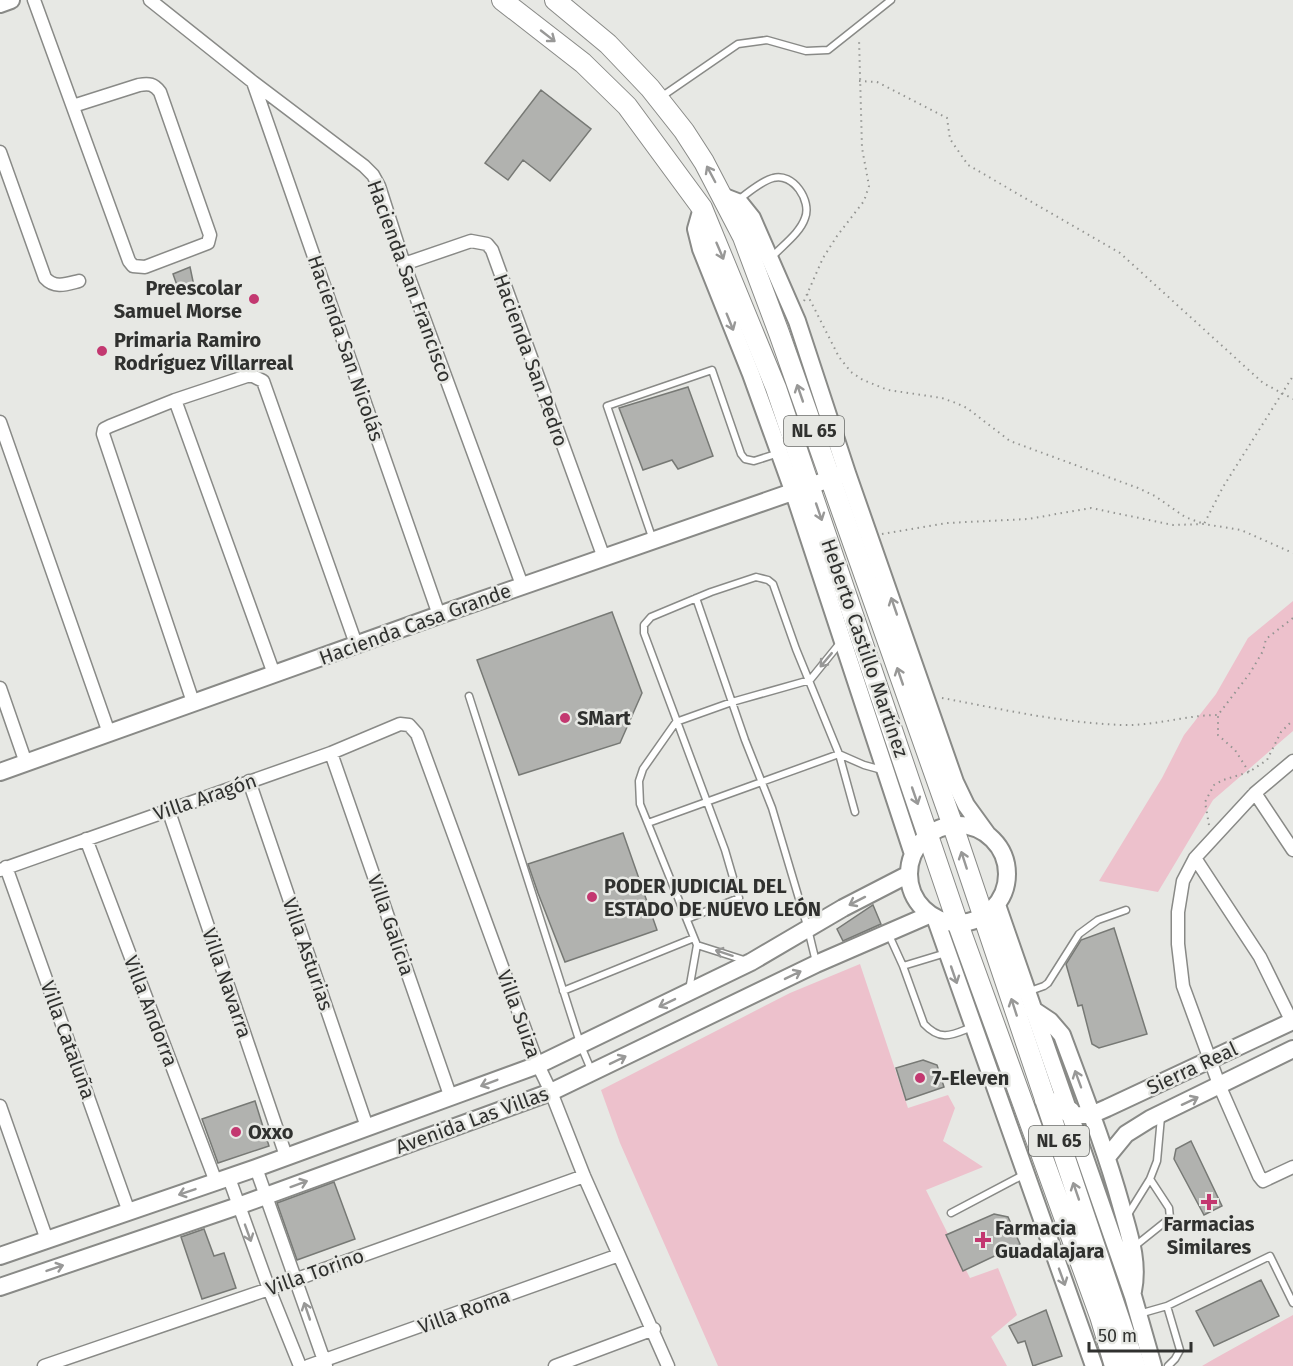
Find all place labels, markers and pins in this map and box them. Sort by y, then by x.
place label: Preescolar Samuel Morse [114,276,243,323]
marker: Preescolar Samuel Morse [247,292,261,306]
place label: Primaria Ramiro Rodríguez Villarreal [114,328,293,375]
marker: Primaria Ramiro Rodríguez Villarreal [95,344,109,358]
place label: SMart [577,706,631,730]
marker: SMart [558,711,572,725]
place label: PODER JUDICIAL DEL ESTADO DE NUEVO LEÓN [604,874,821,921]
marker: PODER JUDICIAL DEL ESTADO DE NUEVO LEÓN [585,890,599,904]
place label: 7-Eleven [932,1066,1009,1090]
marker: 7-Eleven [913,1071,927,1085]
place label: Oxxo [248,1120,294,1144]
marker: Oxxo [229,1125,243,1139]
marker: Farmacias Similares [1202,1195,1216,1209]
place label: Farmacias Similares [1163,1212,1255,1259]
place label: Farmacia Guadalajara [995,1216,1105,1263]
marker: Farmacia Guadalajara [976,1233,990,1247]

